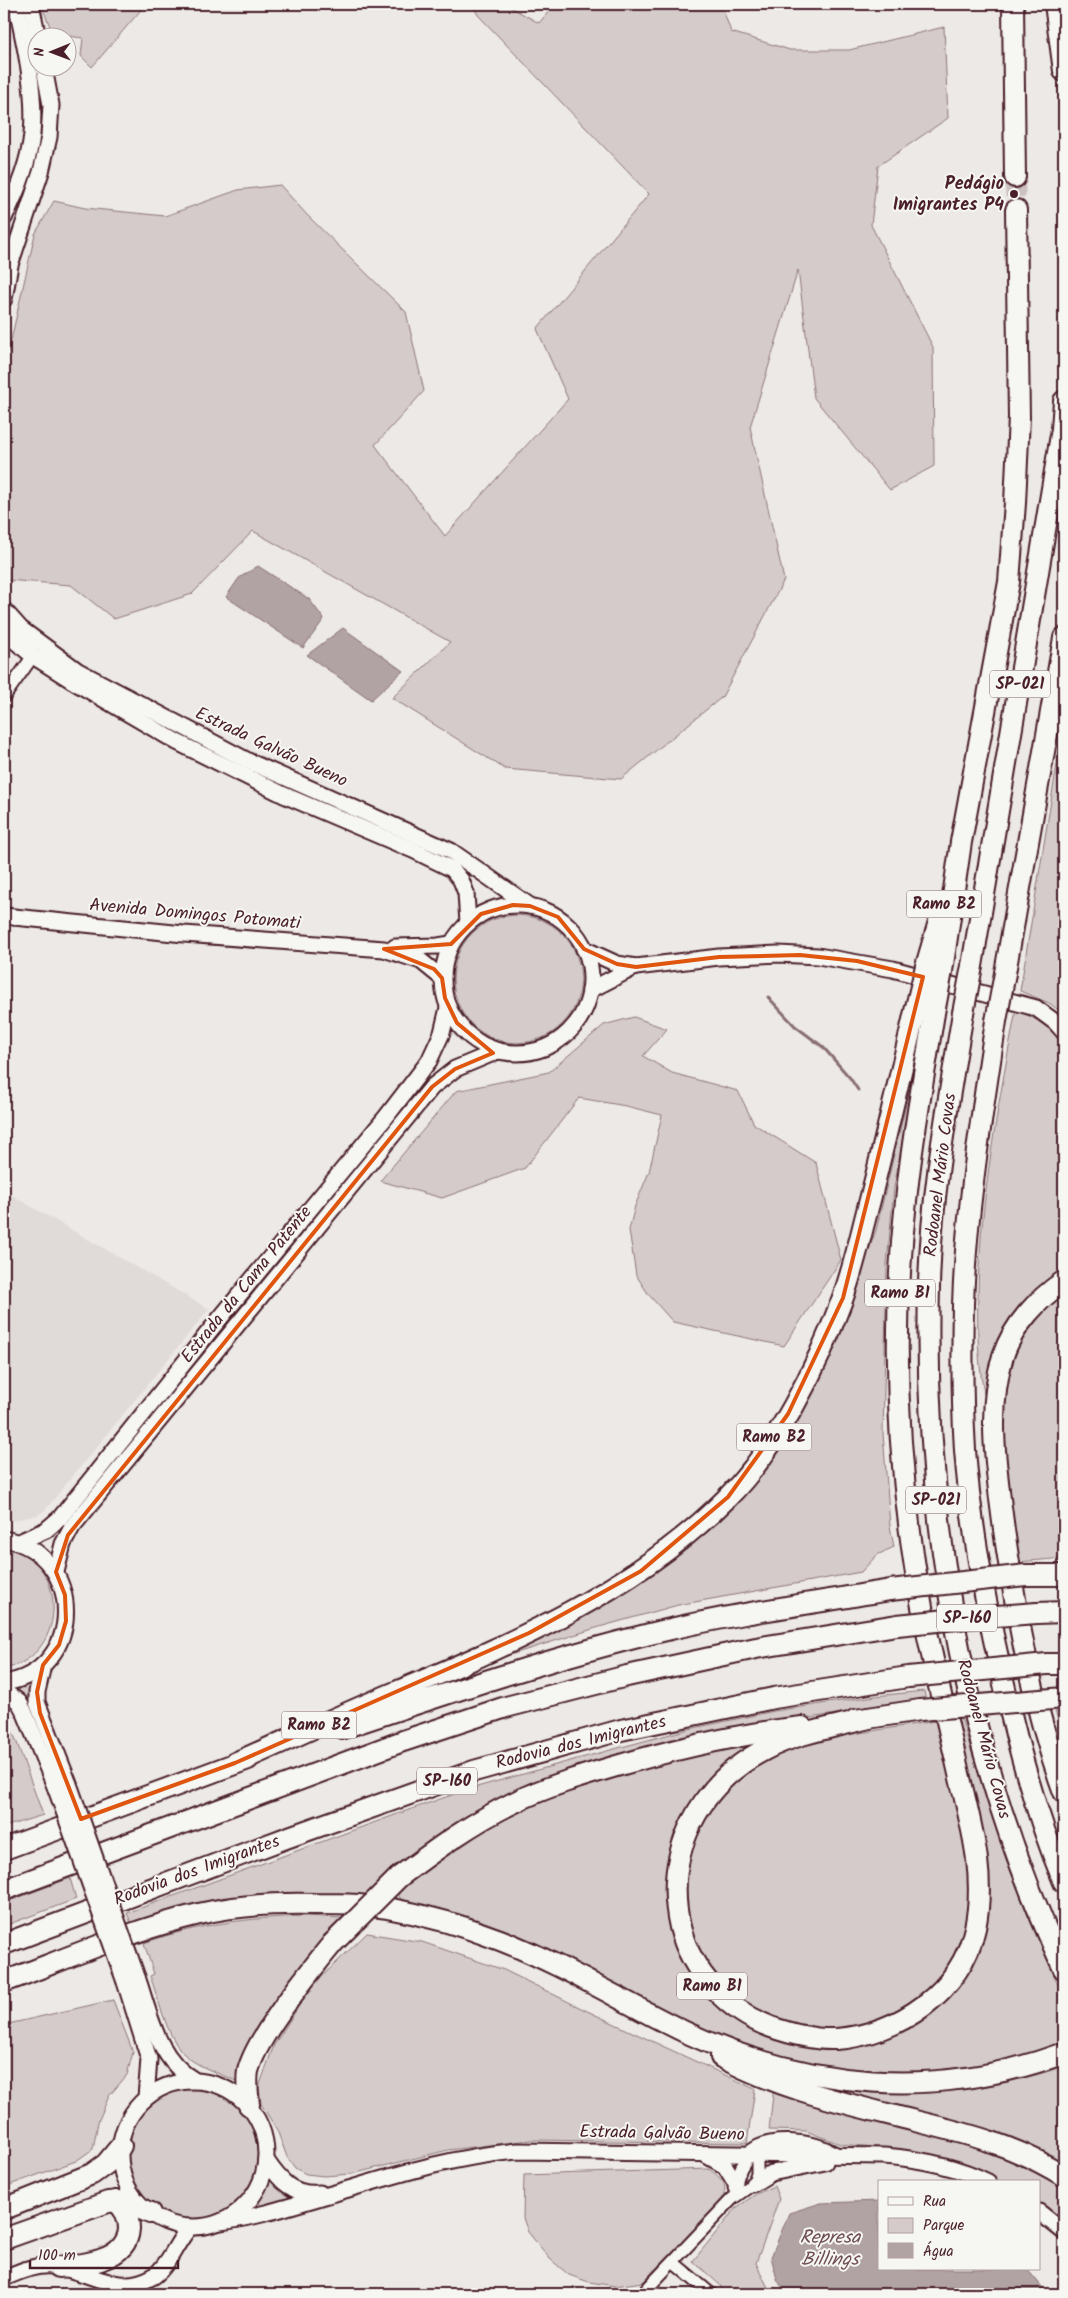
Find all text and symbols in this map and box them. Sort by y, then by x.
north arrow [28,28,78,78]
text: N [29,47,51,57]
place label: Pedágio Imigrantes P4 [893,170,1004,220]
marker: Pedágio Imigrantes P4 [1008,188,1020,200]
road number: SP-021 [990,671,1050,698]
street label: Estrada Galvão Bueno [190,700,352,796]
street label: Avenida Domingos Potomati [88,891,302,939]
road number: Ramo B2 [906,891,982,918]
street label: Rodoanel Mário Covas [917,1091,965,1258]
street label: Estrada da Cama Patente [174,1200,320,1370]
road number: Ramo B1 [865,1280,935,1306]
road number: Ramo B2 [736,1424,812,1450]
road number: SP-021 [906,1486,966,1514]
road number: SP-160 [937,1605,997,1632]
street label: Rodoanel Mário Covas [948,1656,1018,1823]
street label: Rodovia dos Imigrantes [493,1708,670,1778]
road number: Ramo B2 [282,1712,356,1738]
road number: SP-160 [417,1768,477,1794]
street label: Rodovia dos Imigrantes [110,1827,284,1915]
road number: Ramo B1 [677,1972,747,2000]
street label: Estrada Galvão Bueno [579,2118,745,2150]
legend [878,2180,1040,2270]
text: Rua [923,2190,946,2214]
text: Parque [923,2214,964,2238]
water label: Represa Billings [800,2223,861,2275]
scale bar [30,2238,178,2270]
text: Água [923,2240,954,2264]
text: 100 m [38,2244,76,2268]

